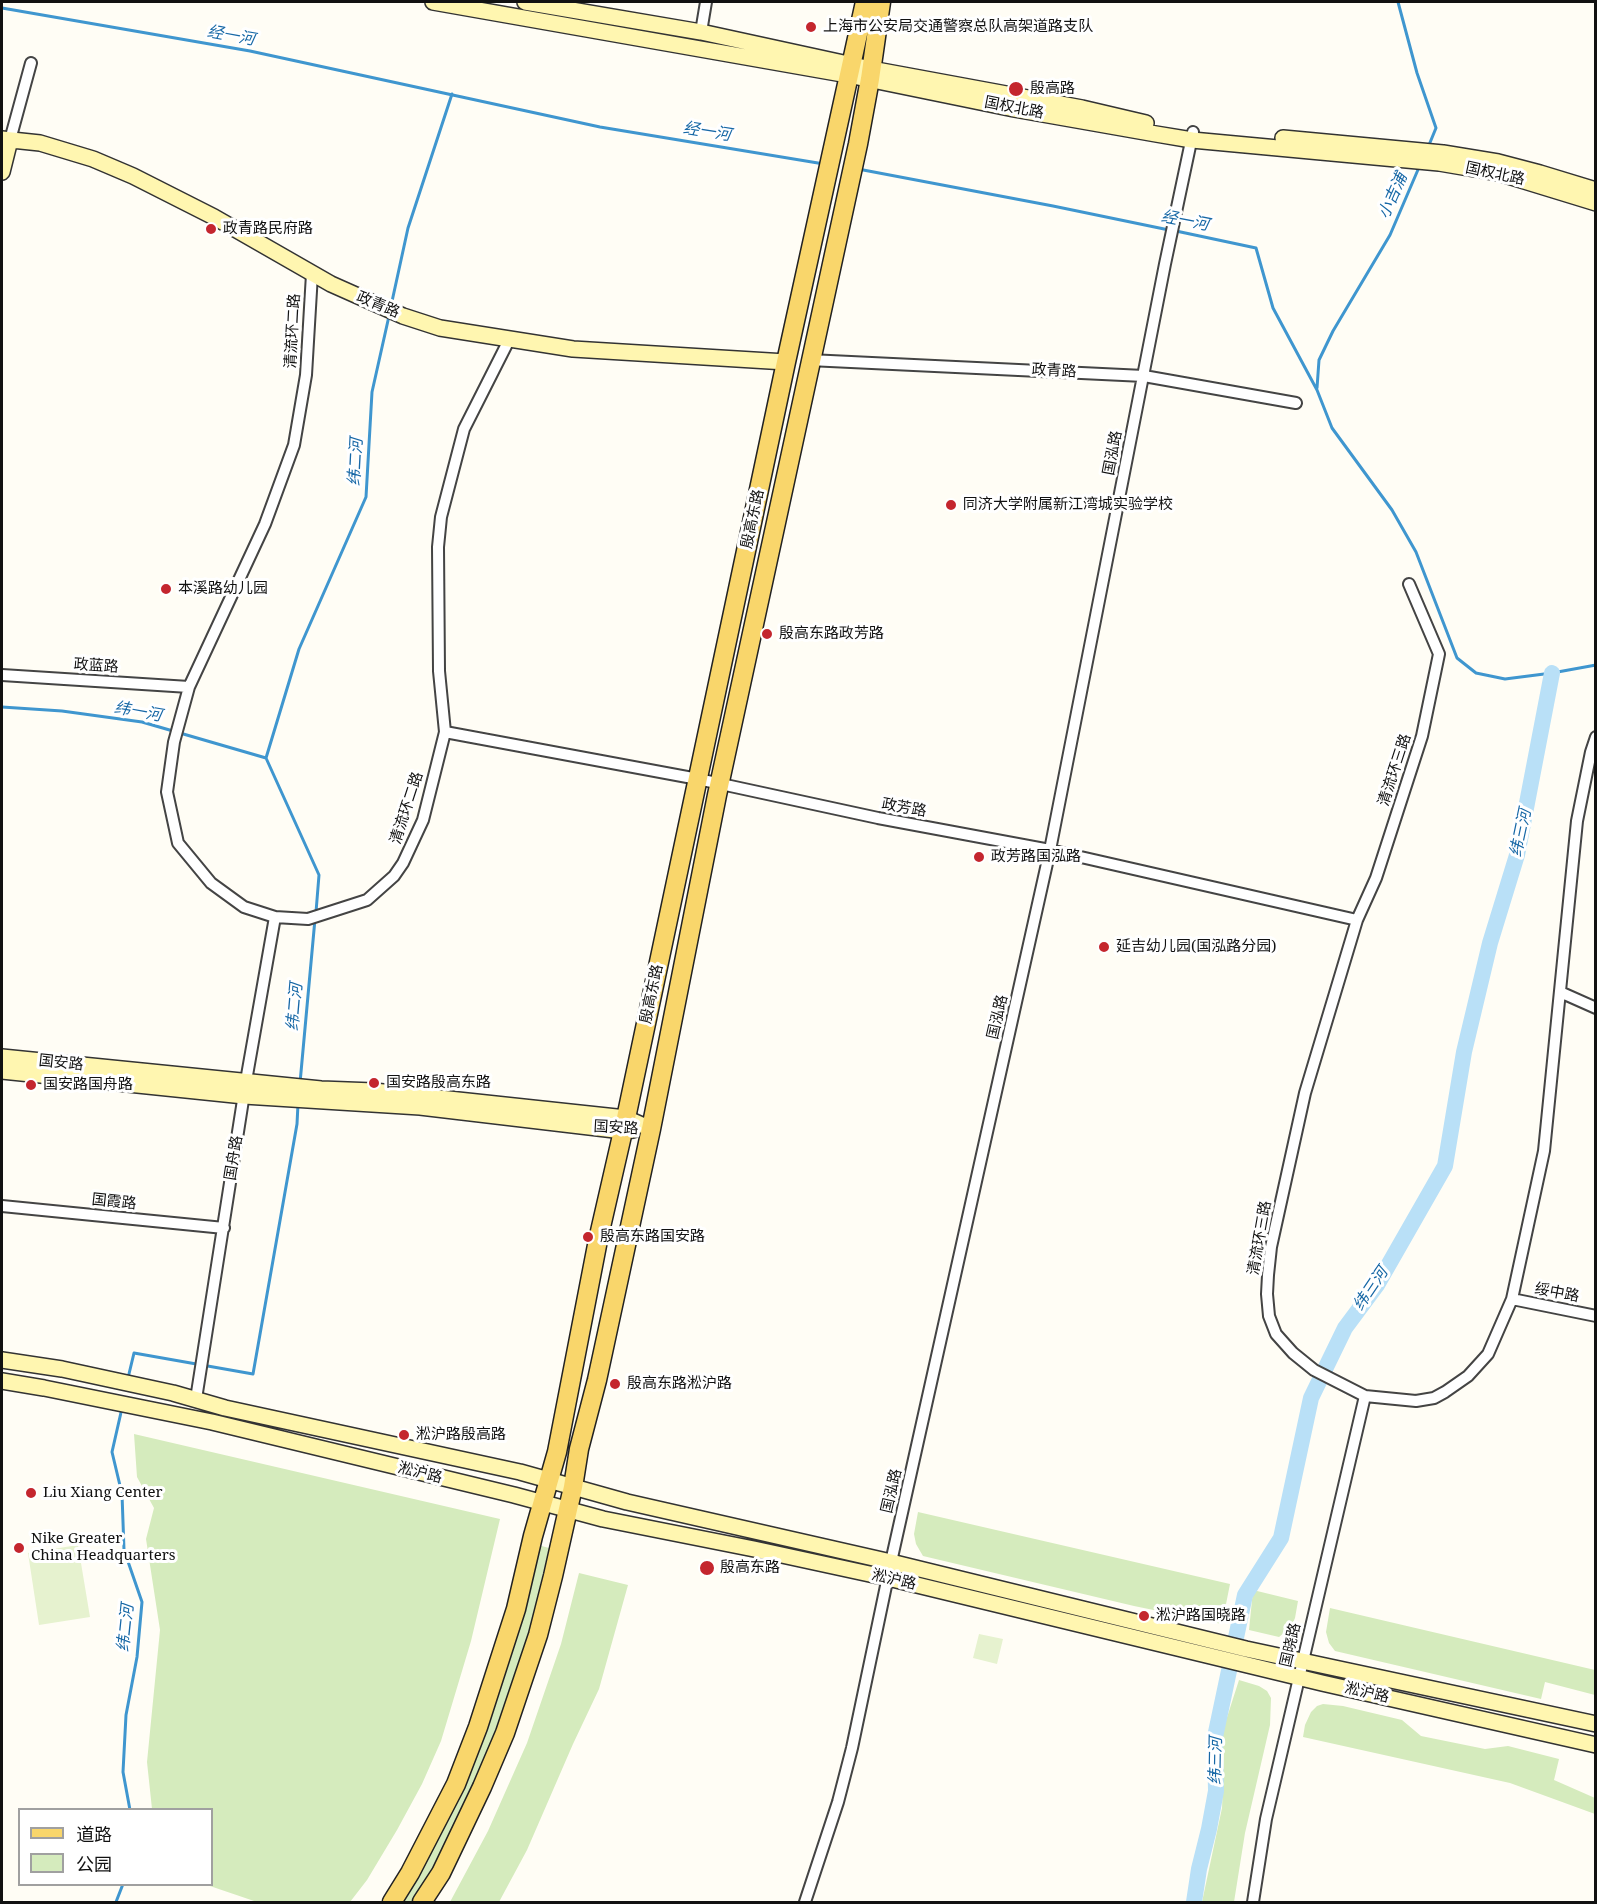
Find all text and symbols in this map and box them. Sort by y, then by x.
place label: 上海市公安局交通警察总队高架道路支队 [823,18,1093,36]
marker: 上海市公安局交通警察总队高架道路支队 [804,20,818,34]
water label: 经一河 [206,22,256,50]
marker: 殷高路 [1007,80,1025,98]
place label: 殷高路 [1030,80,1075,98]
street label: 国权北路 [983,93,1045,123]
water label: 经一河 [682,119,732,145]
street label: 国权北路 [1464,159,1526,189]
water label: 小吉浦 [1374,170,1412,222]
water label: 经一河 [1160,207,1210,235]
place label: 政青路民府路 [223,220,313,238]
marker: 政青路民府路 [204,222,218,236]
street label: 政青路 [354,288,402,322]
street label: 清流环二路 [282,293,304,369]
street label: 政青路 [1031,361,1077,381]
street label: 国泓路 [1100,429,1126,477]
water label: 纬二河 [345,438,367,486]
street label: 殷高东路 [738,488,768,550]
place label: 同济大学附属新江湾城实验学校 [963,496,1173,514]
marker: 同济大学附属新江湾城实验学校 [944,498,958,512]
place label: 本溪路幼儿园 [178,580,268,598]
marker: 本溪路幼儿园 [159,582,173,596]
place label: 殷高东路政芳路 [779,625,884,643]
marker: 殷高东路政芳路 [760,627,774,641]
street label: 政蓝路 [73,655,119,677]
water label: 纬一河 [113,698,163,726]
street label: 清流环三路 [1375,732,1415,808]
street label: 清流环二路 [387,770,427,846]
street label: 政芳路 [880,795,928,821]
water label: 纬三河 [1507,808,1535,858]
place label: 政芳路国泓路 [991,848,1081,866]
marker: 政芳路国泓路 [972,850,986,864]
place label: 延吉幼儿园(国泓路分园) [1116,938,1276,956]
marker: 延吉幼儿园(国泓路分园) [1097,940,1111,954]
street label: 殷高东路 [637,963,667,1025]
water label: 纬二河 [283,982,307,1032]
street label: 国泓路 [984,993,1012,1041]
street label: 国安路 [38,1052,84,1074]
place label: 国安路殷高东路 [386,1074,491,1092]
place label: 国安路国舟路 [43,1076,133,1094]
marker: 国安路殷高东路 [367,1076,381,1090]
marker: 国安路国舟路 [24,1078,38,1092]
street label: 国安路 [593,1118,639,1138]
street label: 国舟路 [222,1134,246,1182]
street label: 国霞路 [91,1191,137,1213]
street label: 清流环三路 [1245,1200,1275,1276]
place label: 殷高东路国安路 [600,1228,705,1246]
marker: 殷高东路国安路 [581,1230,595,1244]
water label: 纬三河 [1350,1264,1392,1314]
street label: 绥中路 [1533,1280,1581,1306]
place label: 殷高东路淞沪路 [627,1375,732,1393]
marker: 殷高东路淞沪路 [608,1377,622,1391]
place label: 淞沪路殷高路 [416,1426,506,1444]
marker: 淞沪路殷高路 [397,1428,411,1442]
street label: 淞沪路 [396,1459,444,1487]
street label: 国泓路 [878,1467,906,1515]
place label: Liu Xiang Center [43,1484,163,1502]
marker: Liu Xiang Center [24,1486,38,1500]
place label: Nike Greater China Headquarters [31,1530,176,1565]
marker: Nike Greater China Headquarters [12,1541,26,1555]
marker: 殷高东路 [698,1559,716,1577]
place label: 殷高东路 [720,1559,780,1577]
street label: 淞沪路 [870,1566,918,1594]
water label: 纬二河 [114,1603,138,1653]
place label: 淞沪路国晓路 [1156,1607,1246,1625]
marker: 淞沪路国晓路 [1137,1609,1151,1623]
street label: 国晓路 [1277,1621,1305,1669]
street label: 淞沪路 [1343,1679,1391,1707]
water label: 纬三河 [1206,1737,1226,1785]
legend [18,1808,213,1886]
text: 道路 [76,1822,112,1846]
text: 公园 [76,1852,112,1876]

